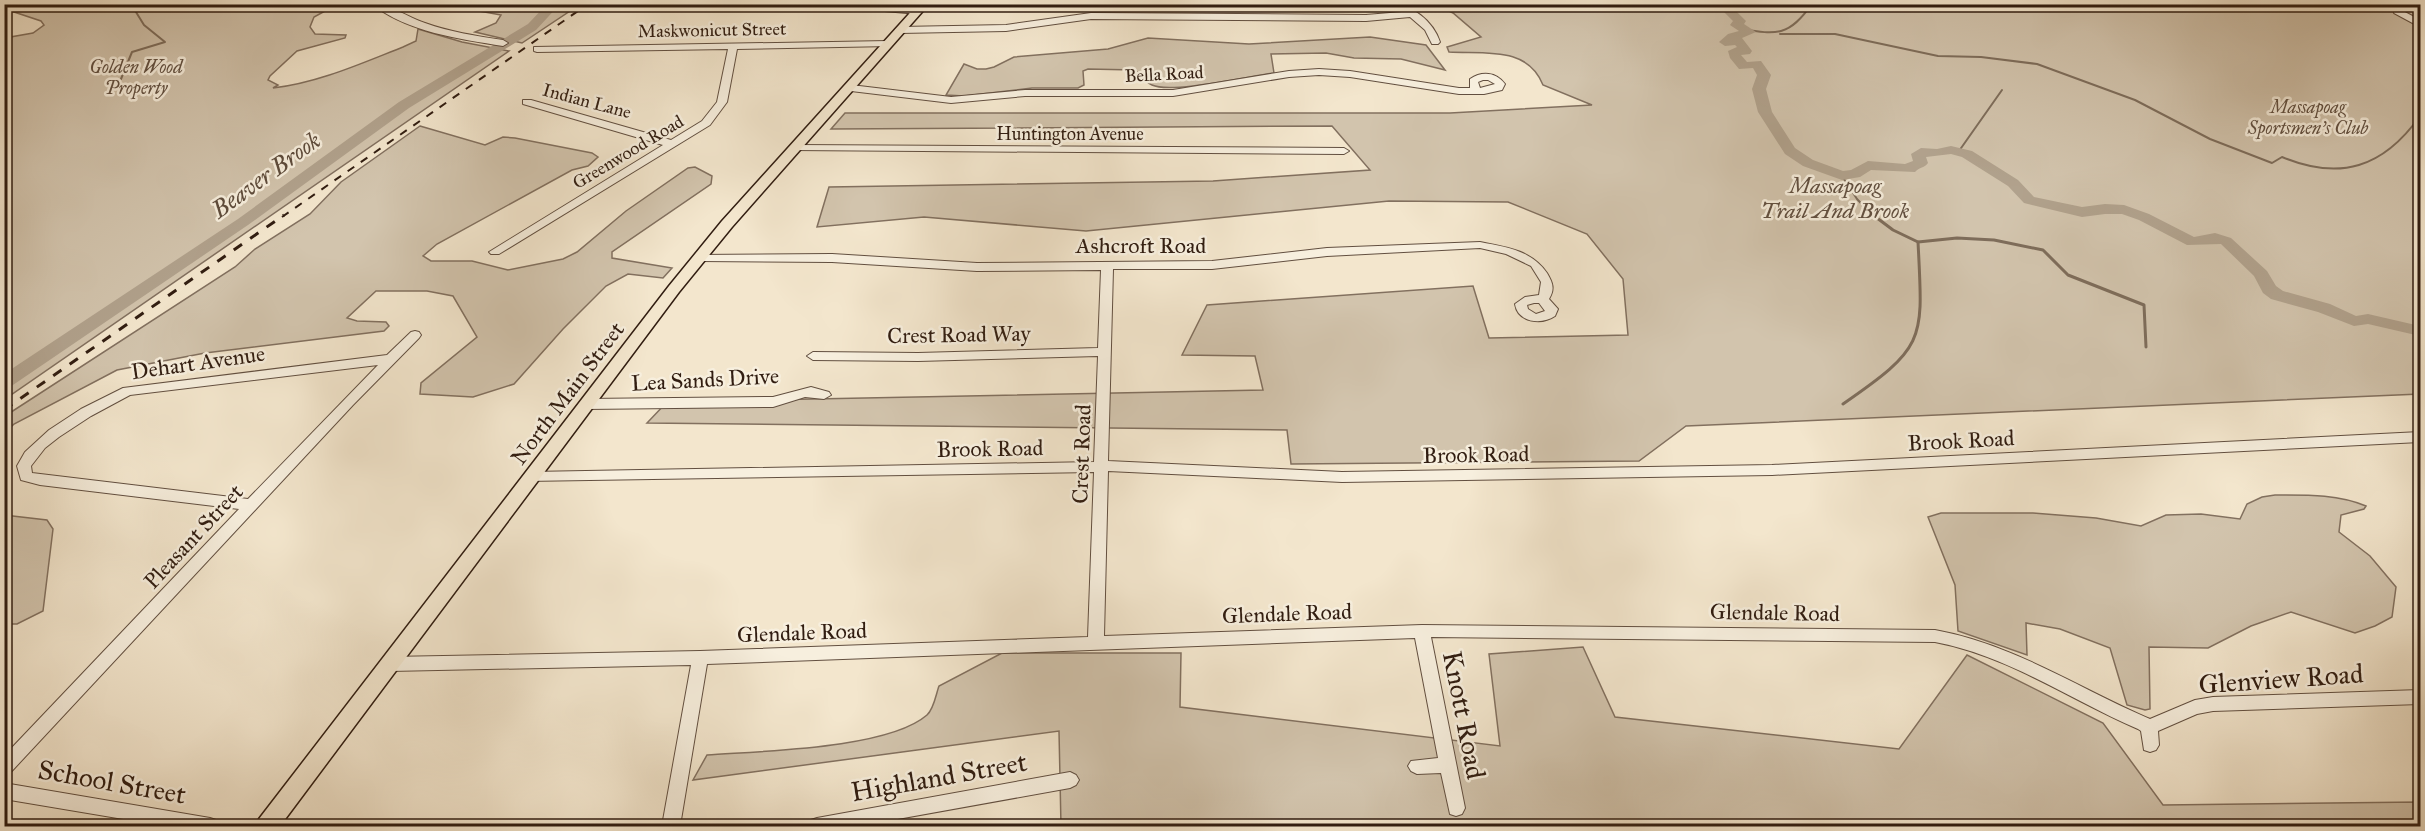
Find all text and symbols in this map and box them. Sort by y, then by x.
street label: Maskwonicut Street [637,18,787,42]
park label: Golden Wood Property [89,56,184,100]
street label: Bella Road [1124,61,1204,87]
street label: Indian Lane [540,79,634,123]
park label: Massapoag Sportsmen's Club [2247,96,2369,140]
street label: Greenwood Road [568,110,688,194]
street label: Huntington Avenue [996,123,1144,146]
water label: Beaver Brook [205,125,327,225]
park label: Massapoag Trail And Brook [1761,172,1909,224]
street label: Ashcroft Road [1075,232,1206,259]
street label: North Main Street [505,316,630,470]
street label: Crest Road Way [887,320,1032,349]
street label: Dehart Avenue [129,340,267,385]
street label: Lea Sands Drive [630,362,780,397]
street label: Crest Road [1066,404,1097,504]
street label: Brook Road [1907,424,2015,457]
street label: Brook Road [936,434,1044,463]
street label: Brook Road [1422,440,1530,469]
street label: Pleasant Street [138,478,249,594]
street label: Glendale Road [1222,598,1352,629]
street label: Glendale Road [1710,598,1840,627]
street label: Glendale Road [737,617,867,648]
street label: Knott Road [1436,648,1493,782]
street label: Glenview Road [2197,656,2365,701]
street label: Highland Street [848,745,1030,809]
street label: School Street [36,752,189,811]

